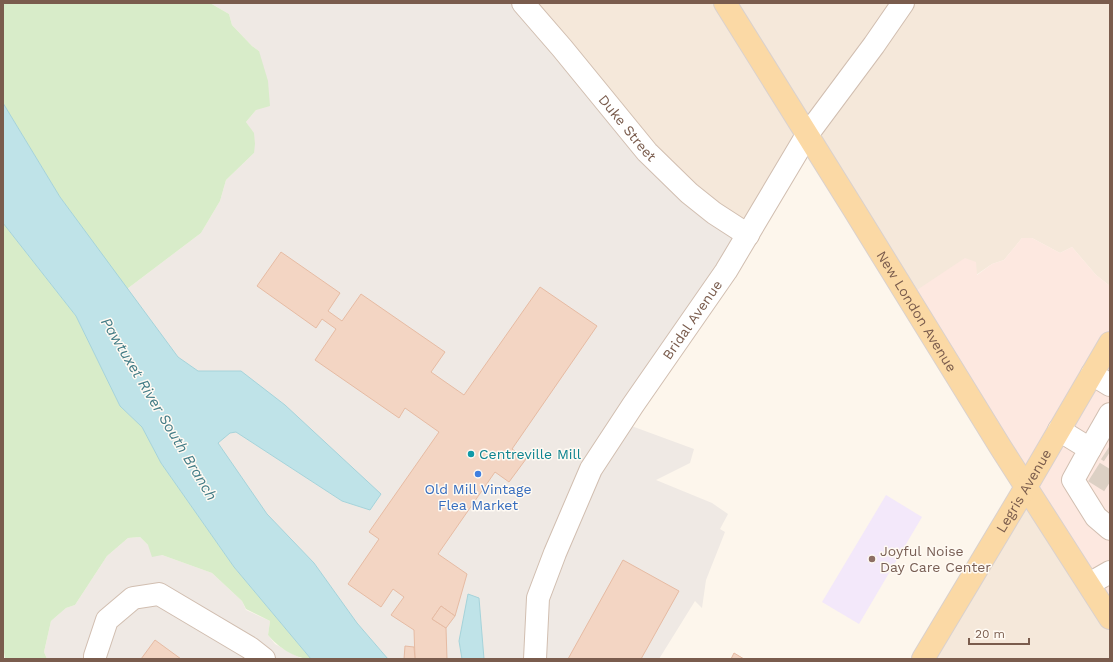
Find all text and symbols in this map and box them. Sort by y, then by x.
street label: Duke Street [595,91,660,165]
street label: New London Avenue [873,248,960,375]
street label: Bridal Avenue [659,277,725,362]
water label: Pawtuxet River South Branch [97,314,221,504]
place label: Centreville Mill [479,446,582,462]
street label: Legris Avenue [993,446,1054,535]
marker: Centreville Mill [466,449,476,459]
marker: Old Mill Vintage Flea Market [473,469,483,479]
place label: Old Mill Vintage Flea Market [424,481,532,513]
place label: Joyful Noise Day Care Center [880,543,991,575]
marker: Joyful Noise Day Care Center [867,554,877,564]
scale bar [969,620,1029,646]
text: 20 m [975,627,1005,641]

